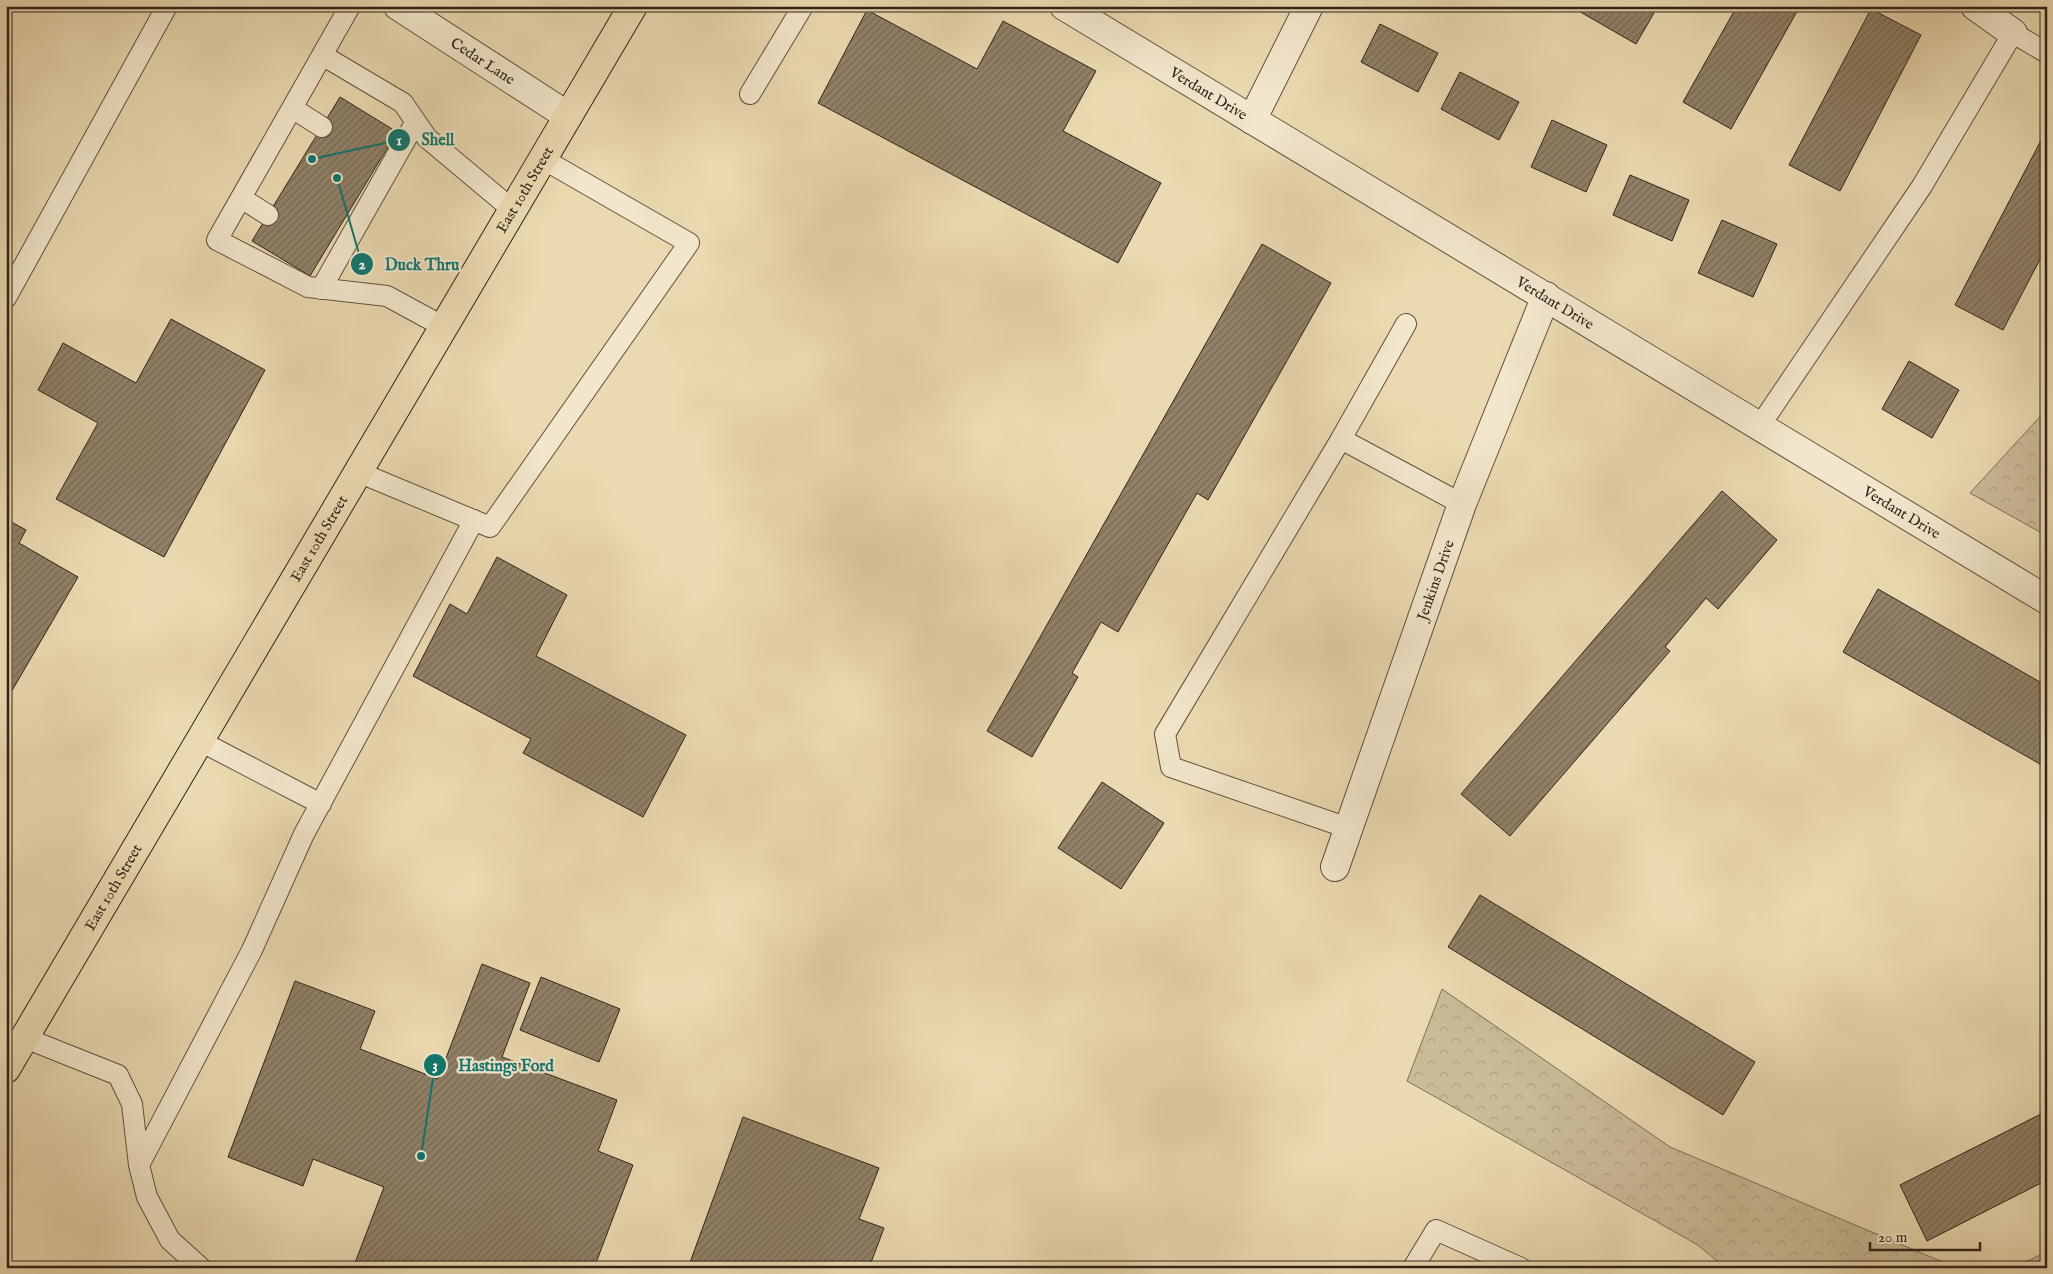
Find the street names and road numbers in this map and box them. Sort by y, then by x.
street label: Cedar Lane [447,33,519,89]
street label: Verdant Drive [1166,62,1251,124]
street label: East 10th Street [492,143,558,236]
street label: Verdant Drive [1512,272,1598,334]
street label: Verdant Drive [1859,481,1944,543]
street label: East 10th Street [286,492,352,585]
street label: Jenkins Drive [1412,537,1458,625]
street label: East 10th Street [80,841,146,934]

